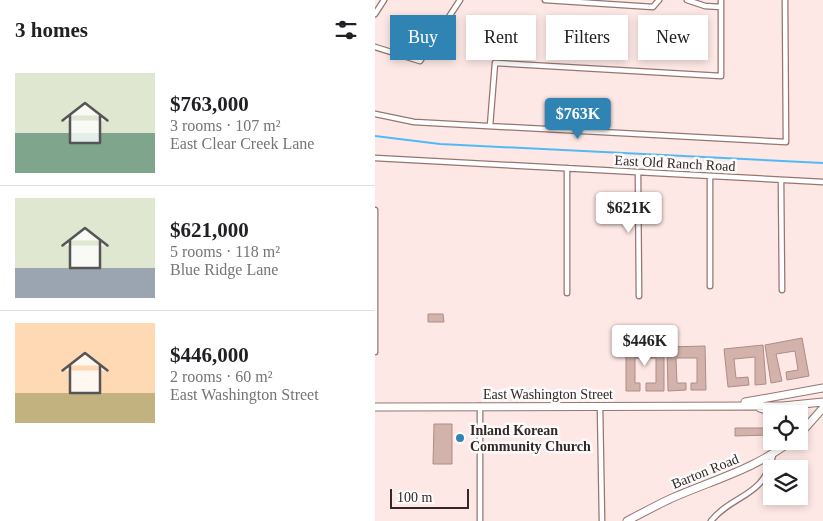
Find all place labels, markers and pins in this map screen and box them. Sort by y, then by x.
pin: $763K [543,98,613,140]
pin: $621K [594,192,664,234]
pin: $446K [610,324,680,367]
place label: Inland Korean Community Church [470,423,591,454]
marker: Inland Korean Community Church [454,432,466,444]

